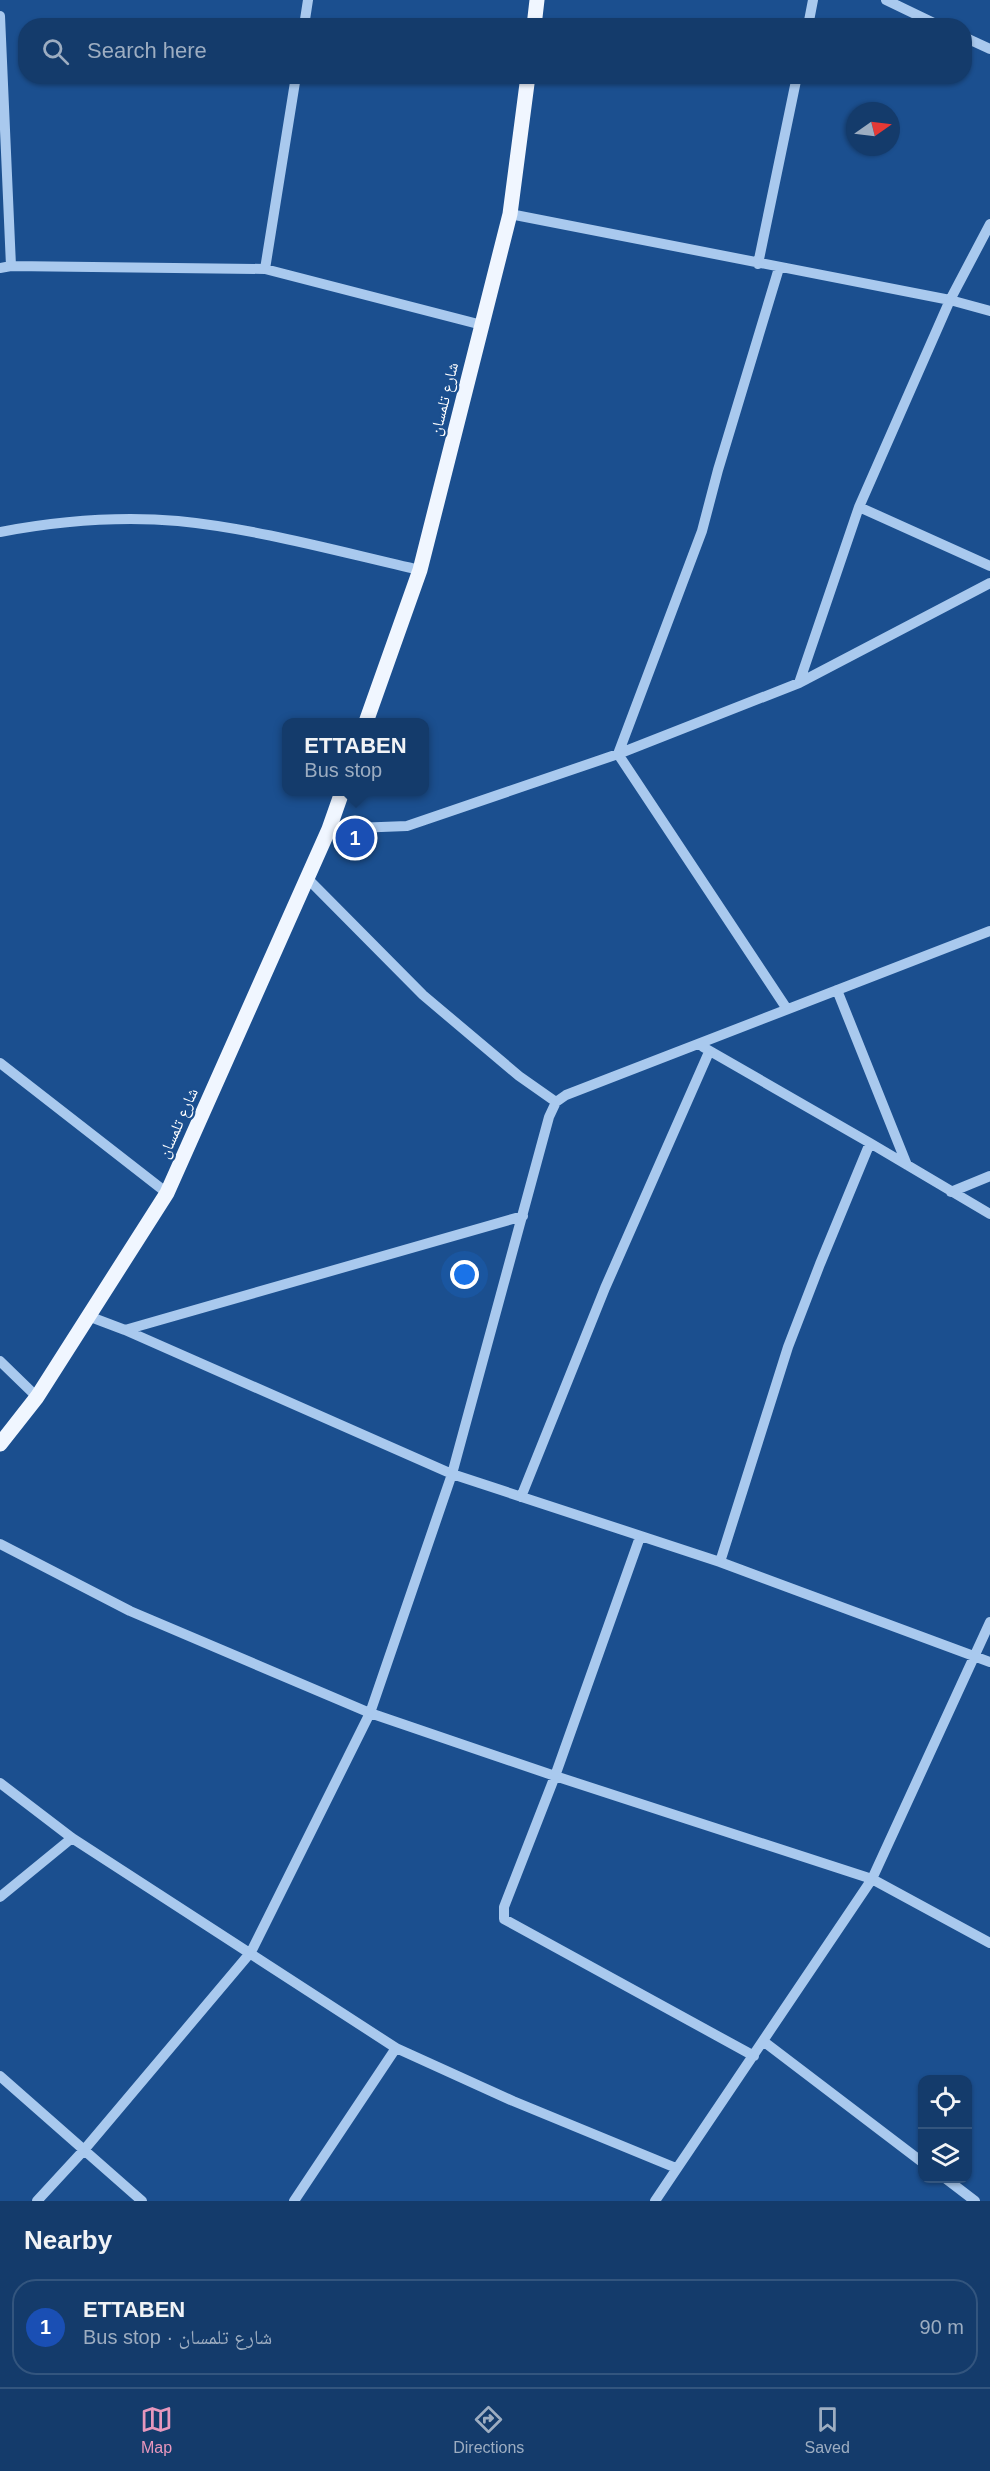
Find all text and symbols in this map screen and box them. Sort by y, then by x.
search box [18,18,972,84]
icon: search [39,35,72,68]
text: Search here [87,38,207,63]
north arrow [846,102,900,156]
street label: شارع تلمسان [427,361,463,438]
popup [282,718,429,796]
text: ETTABEN [304,733,407,758]
text: Bus stop [304,759,382,781]
pin: 1 [336,816,374,860]
street label: شارع تلمسان [155,1085,203,1161]
your location [450,1260,479,1289]
map controls [918,2075,972,2183]
button: locate [918,2075,972,2129]
button: layers [918,2129,972,2183]
text: Nearby [24,2225,112,2255]
text: ETTABEN [83,2297,185,2322]
text: 1 [40,2316,51,2338]
text: 90 m [920,2316,964,2338]
text: Bus stop · شارع تلمسان [83,2326,272,2348]
tab: Map [140,2403,173,2457]
tab: Directions [453,2403,524,2457]
tab: Saved [805,2403,850,2457]

